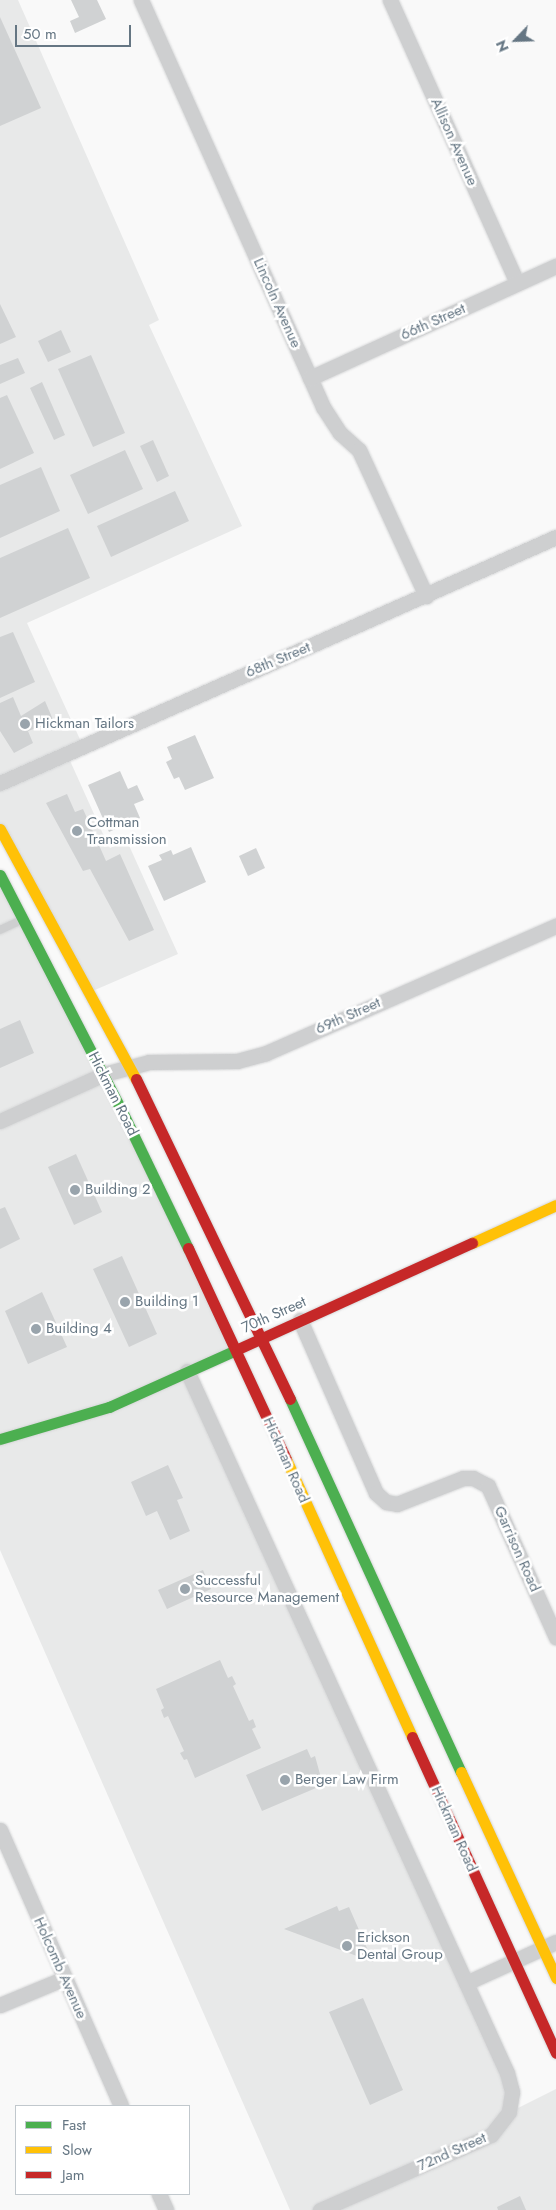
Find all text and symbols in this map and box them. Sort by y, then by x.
scale bar [18,15,134,47]
north arrow [491,15,541,65]
text: 50 m [23,23,57,45]
text: N [491,37,514,55]
street label: Allison Avenue [427,95,481,189]
street label: Lincoln Avenue [249,255,305,351]
street label: 66th Street [398,300,468,344]
street label: 68th Street [243,638,313,682]
place label: Hickman Tailors [35,715,134,733]
marker: Hickman Tailors [19,718,31,730]
place label: Cottman Transmission [87,813,167,848]
marker: Cottman Transmission [71,825,83,837]
street label: 69th Street [313,994,383,1038]
street label: Hickman Road [84,1049,142,1139]
place label: Building 2 [85,1181,151,1199]
marker: Building 2 [69,1184,81,1196]
place label: Building 1 [135,1293,199,1311]
street label: 70th Street [239,1293,309,1337]
marker: Building 1 [119,1296,131,1308]
place label: Building 4 [46,1320,112,1338]
marker: Building 4 [30,1323,42,1335]
street label: Hickman Road [259,1414,313,1506]
street label: Garrison Road [490,1503,544,1595]
place label: Successful Resource Management [195,1571,339,1606]
marker: Successful Resource Management [179,1583,191,1595]
place label: Berger Law Firm [295,1771,399,1789]
marker: Berger Law Firm [279,1774,291,1786]
street label: Hickman Road [427,1783,481,1875]
street label: Holcomb Avenue [30,1914,90,2022]
place label: Erickson Dental Group [357,1928,443,1963]
marker: Erickson Dental Group [341,1940,353,1952]
legend [15,2105,190,2195]
text: Fast [62,2114,86,2136]
street label: 72nd Street [415,2129,489,2175]
text: Slow [62,2139,92,2161]
text: Jam [62,2164,85,2186]

